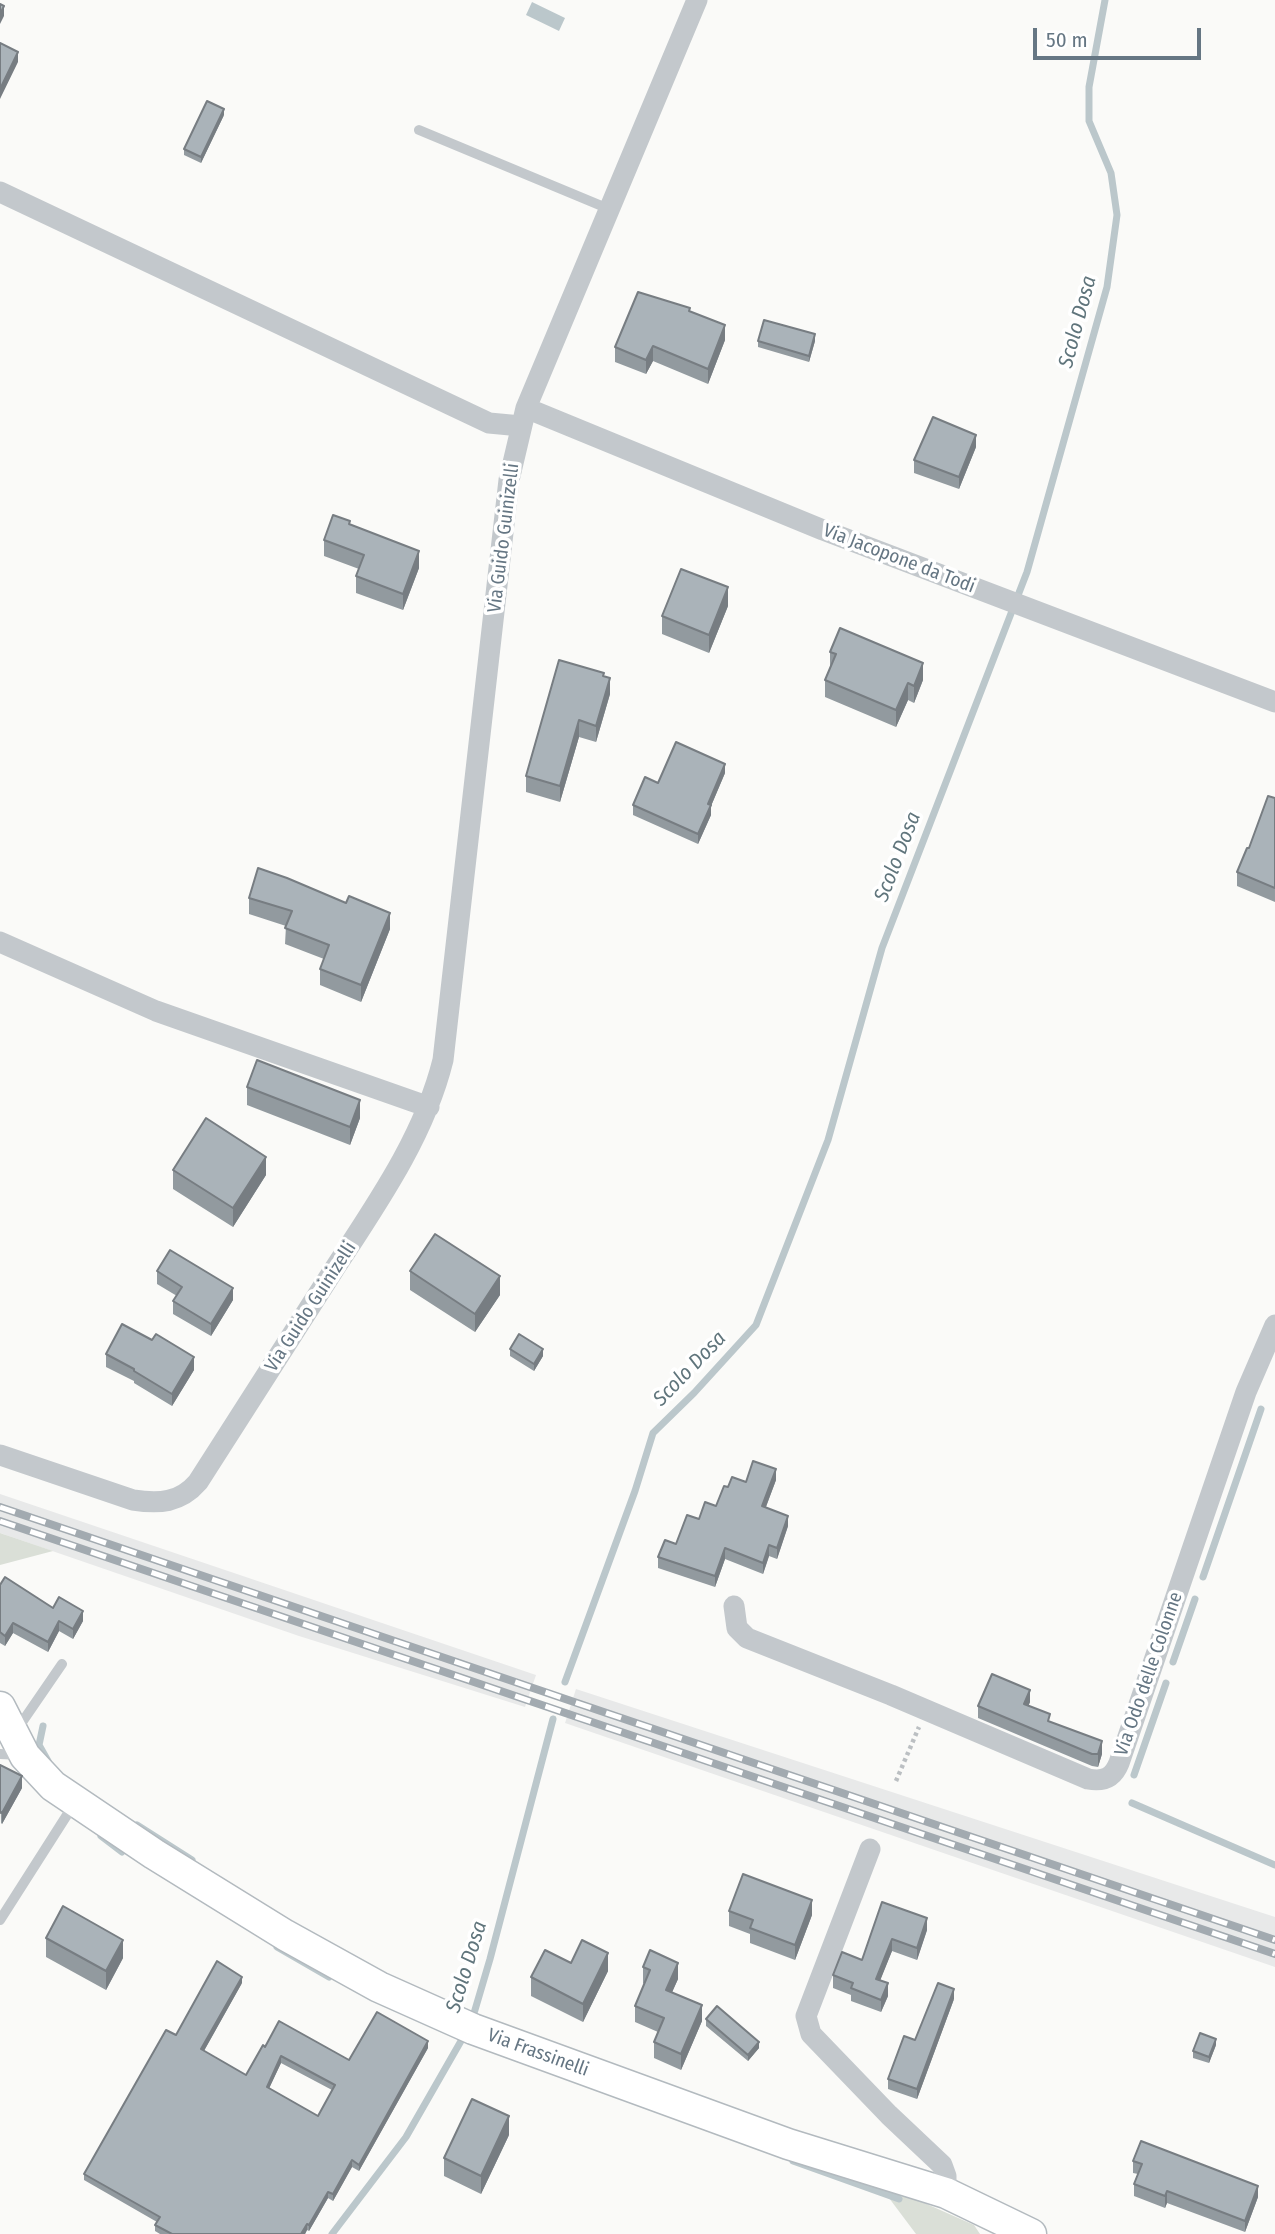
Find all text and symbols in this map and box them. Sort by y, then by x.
scale bar [1037,14,1205,58]
text: 50 m [1046,27,1088,53]
water label: Scolo Dosa [1054,273,1102,371]
street label: Via Guido Guinizelli [484,462,524,614]
street label: Via Jacopone da Todi [820,519,978,599]
water label: Scolo Dosa [869,809,927,905]
street label: Via Guido Guinizelli [260,1238,362,1376]
water label: Scolo Dosa [648,1326,732,1412]
street label: Via Odo delle Colonne [1110,1589,1188,1759]
water label: Scolo Dosa [441,1918,493,2016]
street label: Via Frassinelli [484,2024,592,2082]

